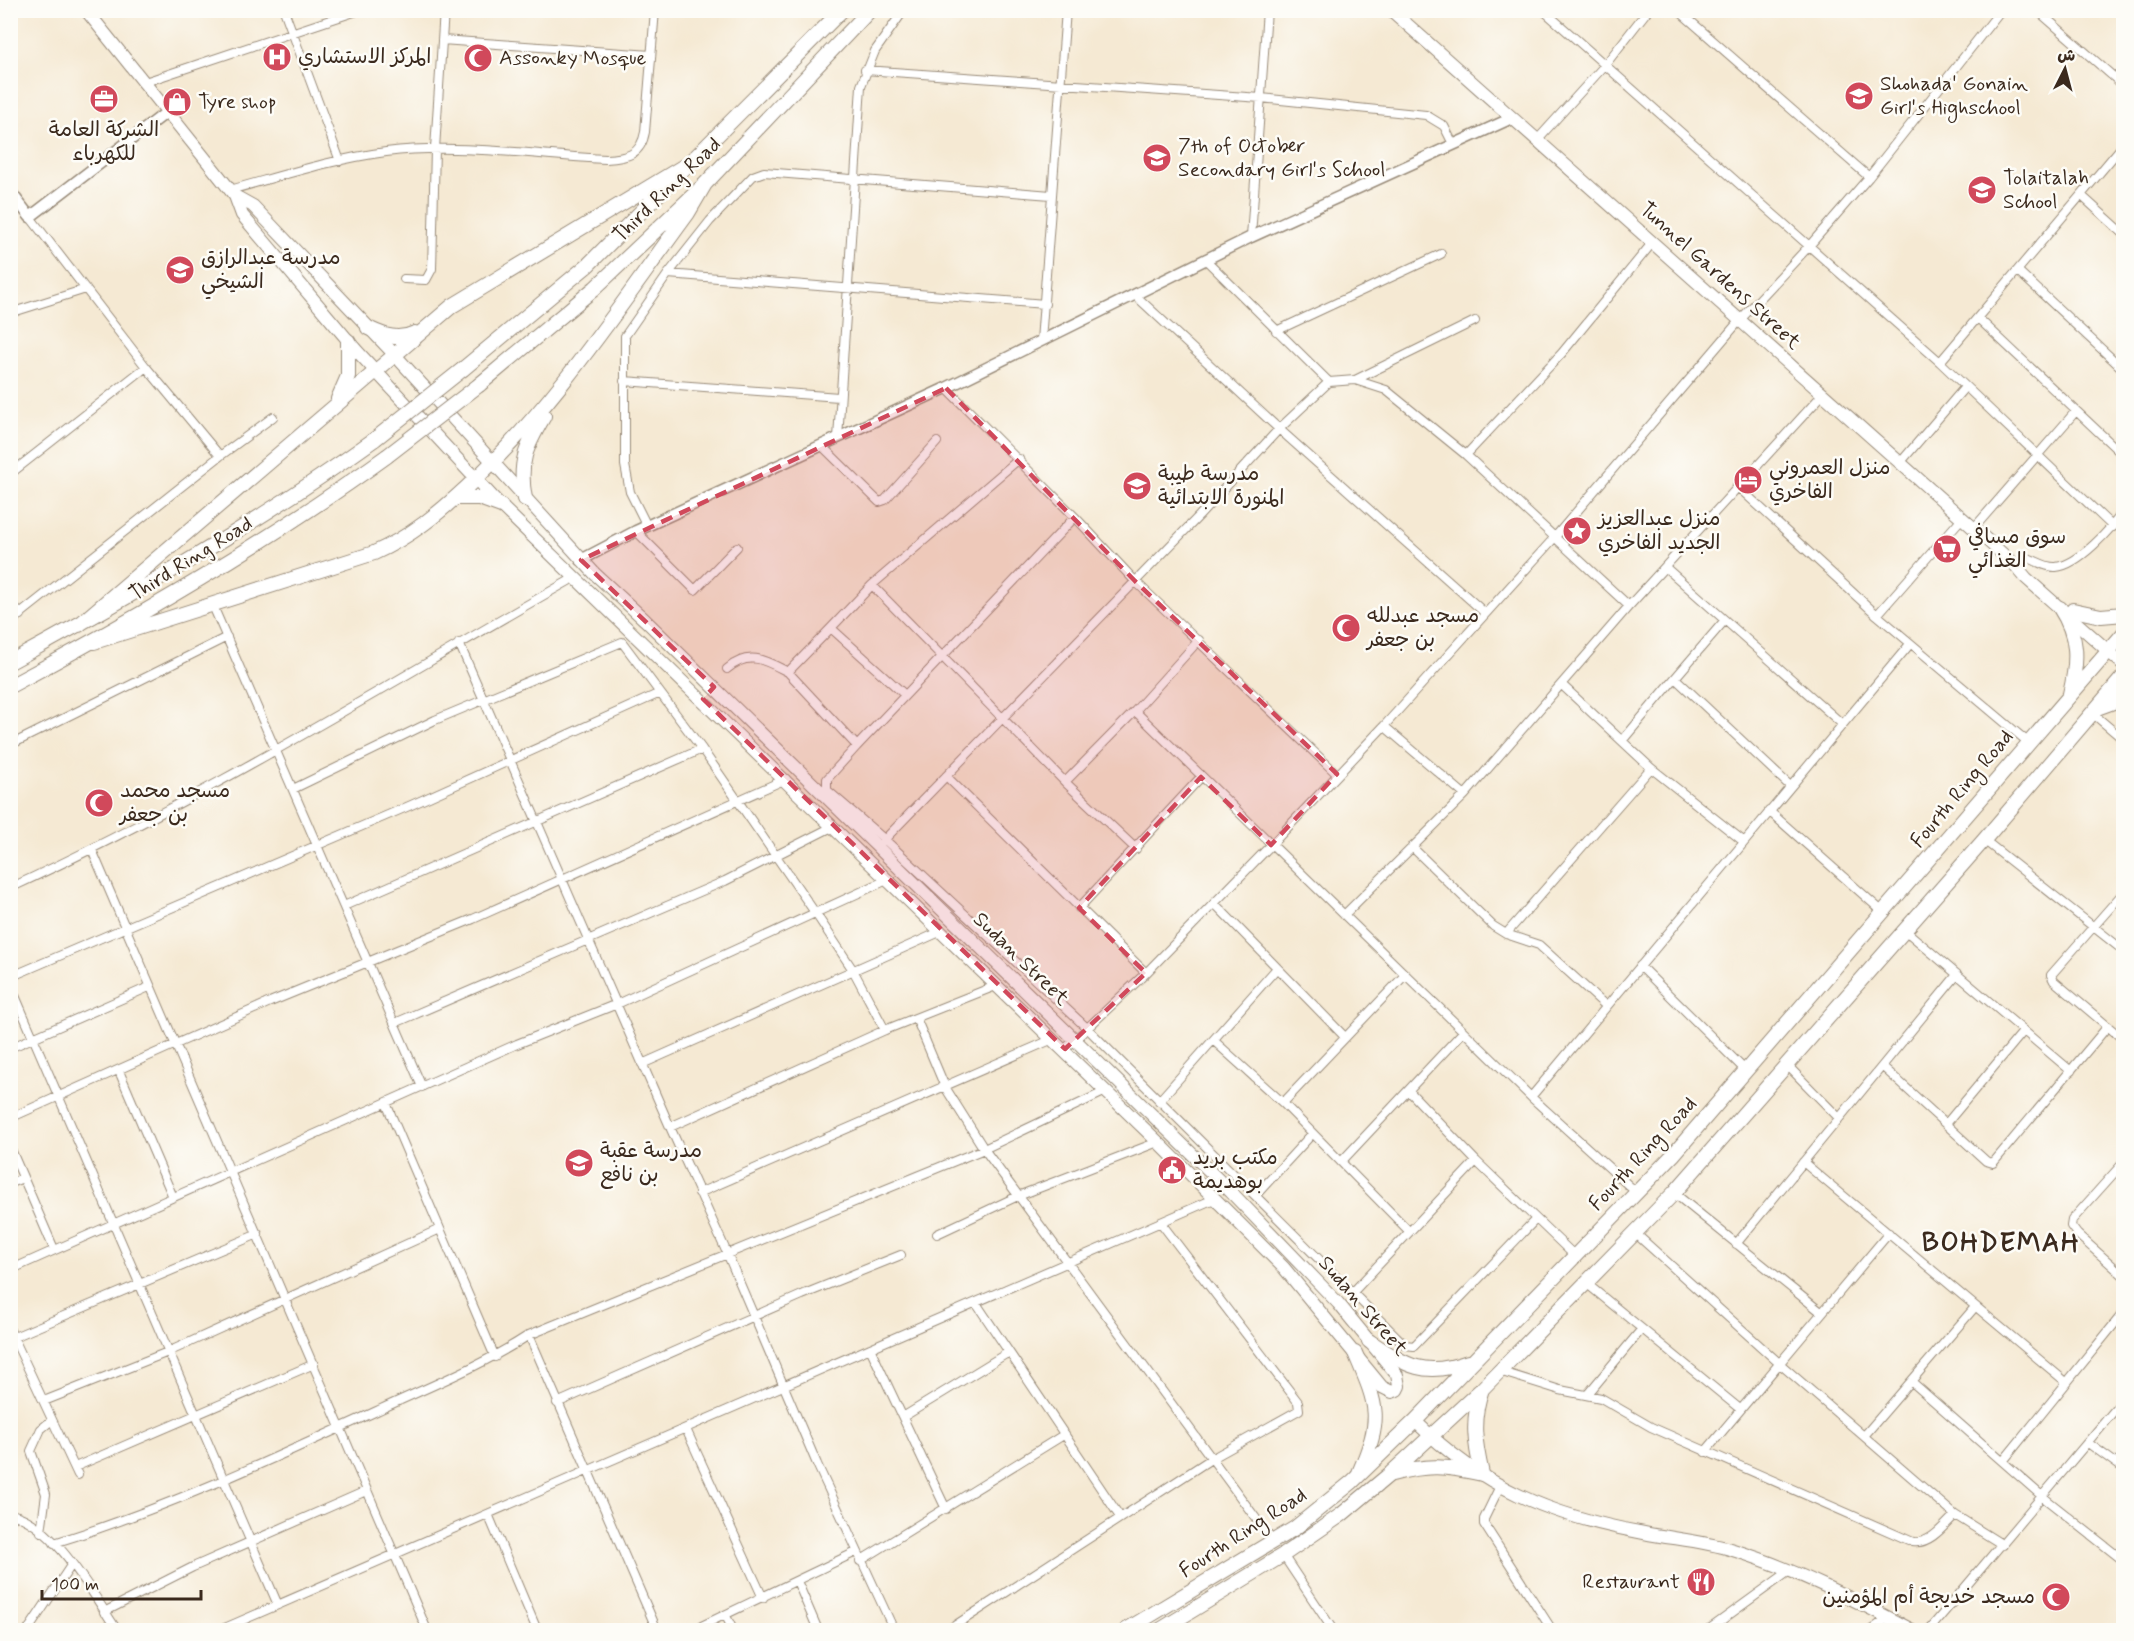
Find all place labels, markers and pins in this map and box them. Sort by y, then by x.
hospital icon: المركز الاستشاري [261,41,293,73]
mosque icon: Assonky Mosque [462,42,494,74]
place label: المركز الاستشاري [298,43,431,71]
place label: Assonky Mosque [499,44,646,72]
place label: Shohada' Gonain Girl's Highschool [1880,70,2029,123]
school or university icon: Shohada' Gonain Girl's Highschool [1843,80,1875,112]
office icon: الشركة العامة للكهرباء [88,83,120,115]
shop icon: Tyre shop [161,86,193,118]
place label: Tyre shop [198,88,276,116]
place label: الشركة العامة للكهرباء [49,116,159,168]
place label: 7th of October Secondary Girl's School [1178,132,1385,184]
school or university icon: 7th of October Secondary Girl's School [1141,142,1173,174]
place label: Tolaitalah School [2003,164,2089,216]
school or university icon: Tolaitalah School [1966,174,1998,206]
place label: مدرسة عبدالرازق الشيخي [201,244,341,300]
school or university icon: مدرسة عبدالرازق الشيخي [164,254,196,286]
place label: منزل العمروني الفاخري [1769,454,1890,506]
place label: مدرسة طيبة المنورة الابتدائية [1158,460,1284,512]
hotel icon: منزل العمروني الفاخري [1732,464,1764,496]
school or university icon: مدرسة طيبة المنورة الابتدائية [1121,470,1153,502]
place label: منزل عبدالعزيز الجديد الفاخري [1596,505,1721,557]
place icon: منزل عبدالعزيز الجديد الفاخري [1561,515,1593,547]
place label: سوق مسافي الغذائي [1968,522,2066,579]
supermarket icon: سوق مسافي الغذائي [1931,533,1963,565]
place label: مسجد عبدلله بن جعفر [1365,602,1479,654]
mosque icon: مسجد عبدلله بن جعفر [1330,612,1362,644]
place label: مسجد محمد بن جعفر [118,777,230,829]
mosque icon: مسجد محمد بن جعفر [83,787,115,819]
place label: مدرسة عقبة بن نافع [600,1137,702,1189]
place label: مكتب بريد بوهديمة [1193,1144,1278,1196]
school or university icon: مدرسة عقبة بن نافع [563,1147,595,1179]
public building icon: مكتب بريد بوهديمة [1156,1154,1188,1186]
restaurant icon: Restaurant [1685,1566,1717,1598]
place label: Restaurant [1582,1568,1680,1596]
mosque icon: مسجد خديجة أم المؤمنين [2040,1581,2072,1613]
place label: مسجد خديجة أم المؤمنين [1822,1583,2035,1612]

